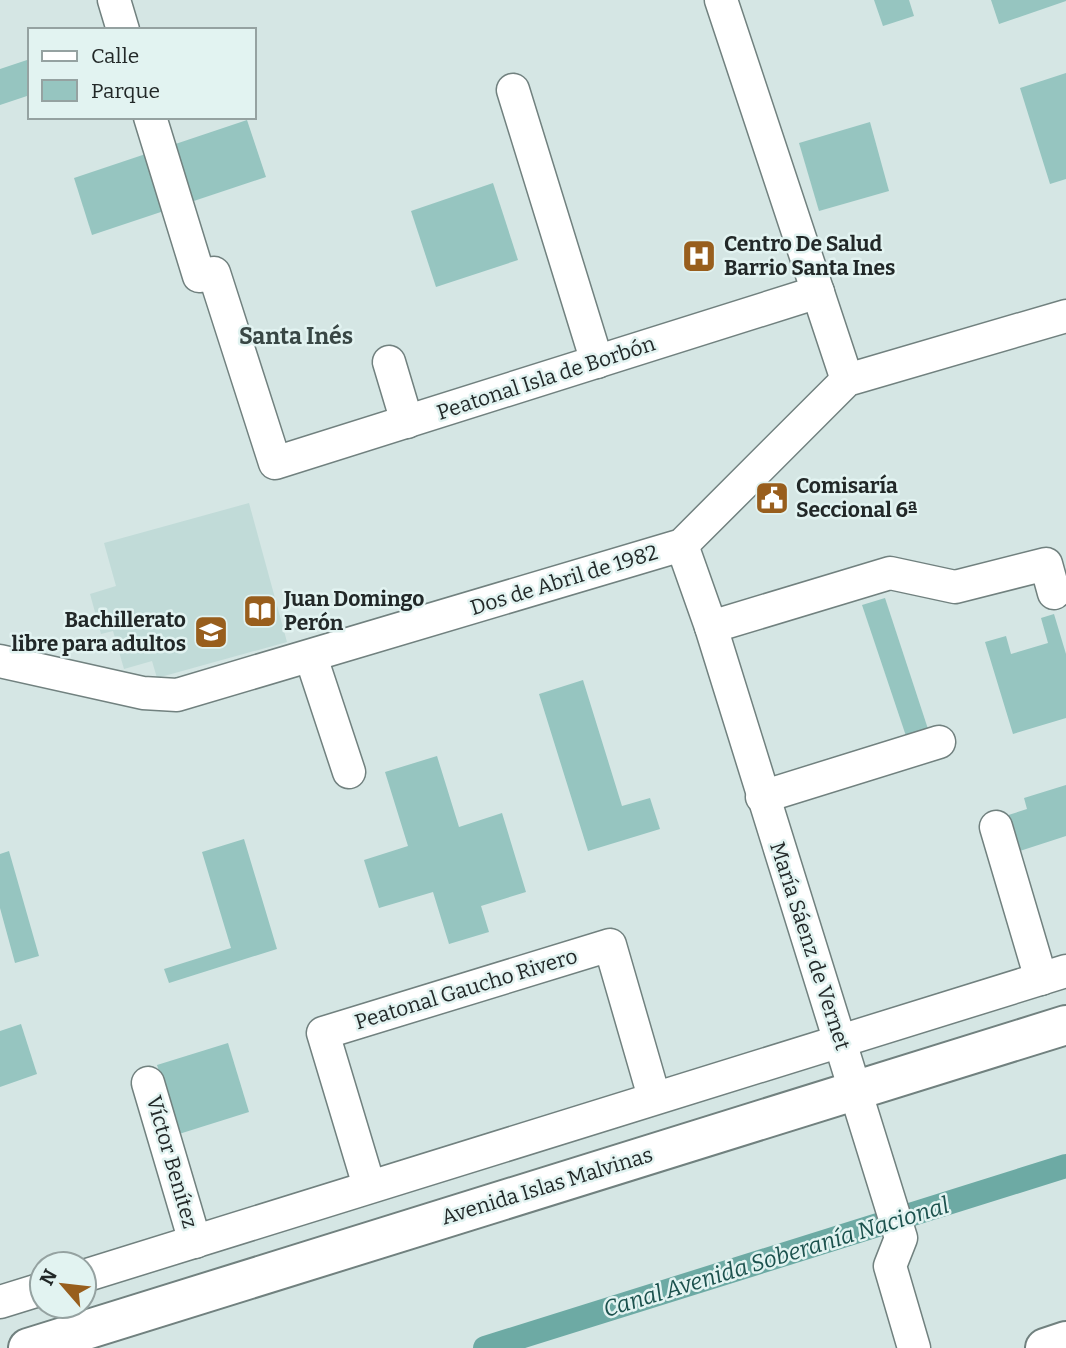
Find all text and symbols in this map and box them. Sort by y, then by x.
legend [28,28,256,119]
text: Calle [91,43,139,69]
text: Parque [91,78,160,104]
place label: Centro De Salud Barrio Santa Ines [724,231,895,281]
hospital icon: Centro De Salud Barrio Santa Ines [680,237,718,275]
district label: Santa Inés [239,322,353,350]
street label: Peatonal Isla de Borbón [434,330,658,426]
place label: Comisaría Seccional 6ª [796,473,917,523]
public building icon: Comisaría Seccional 6ª [753,479,791,517]
street label: Dos de Abril de 1982 [467,539,661,621]
place label: Juan Domingo Perón [283,586,424,636]
library icon: Juan Domingo Perón [241,592,279,630]
place label: Bachillerato libre para adultos [12,607,186,657]
school or university icon: Bachillerato libre para adultos [192,613,230,651]
street label: María Sáenz de Vernet [764,839,856,1054]
street label: Peatonal Gaucho Rivero [352,943,580,1035]
street label: Víctor Benítez [141,1093,203,1231]
street label: Avenida Islas Malvinas [438,1141,656,1231]
water label: Canal Avenida Soberanía Nacional [600,1191,952,1323]
north arrow [28,1250,98,1320]
text: N [35,1265,62,1289]

